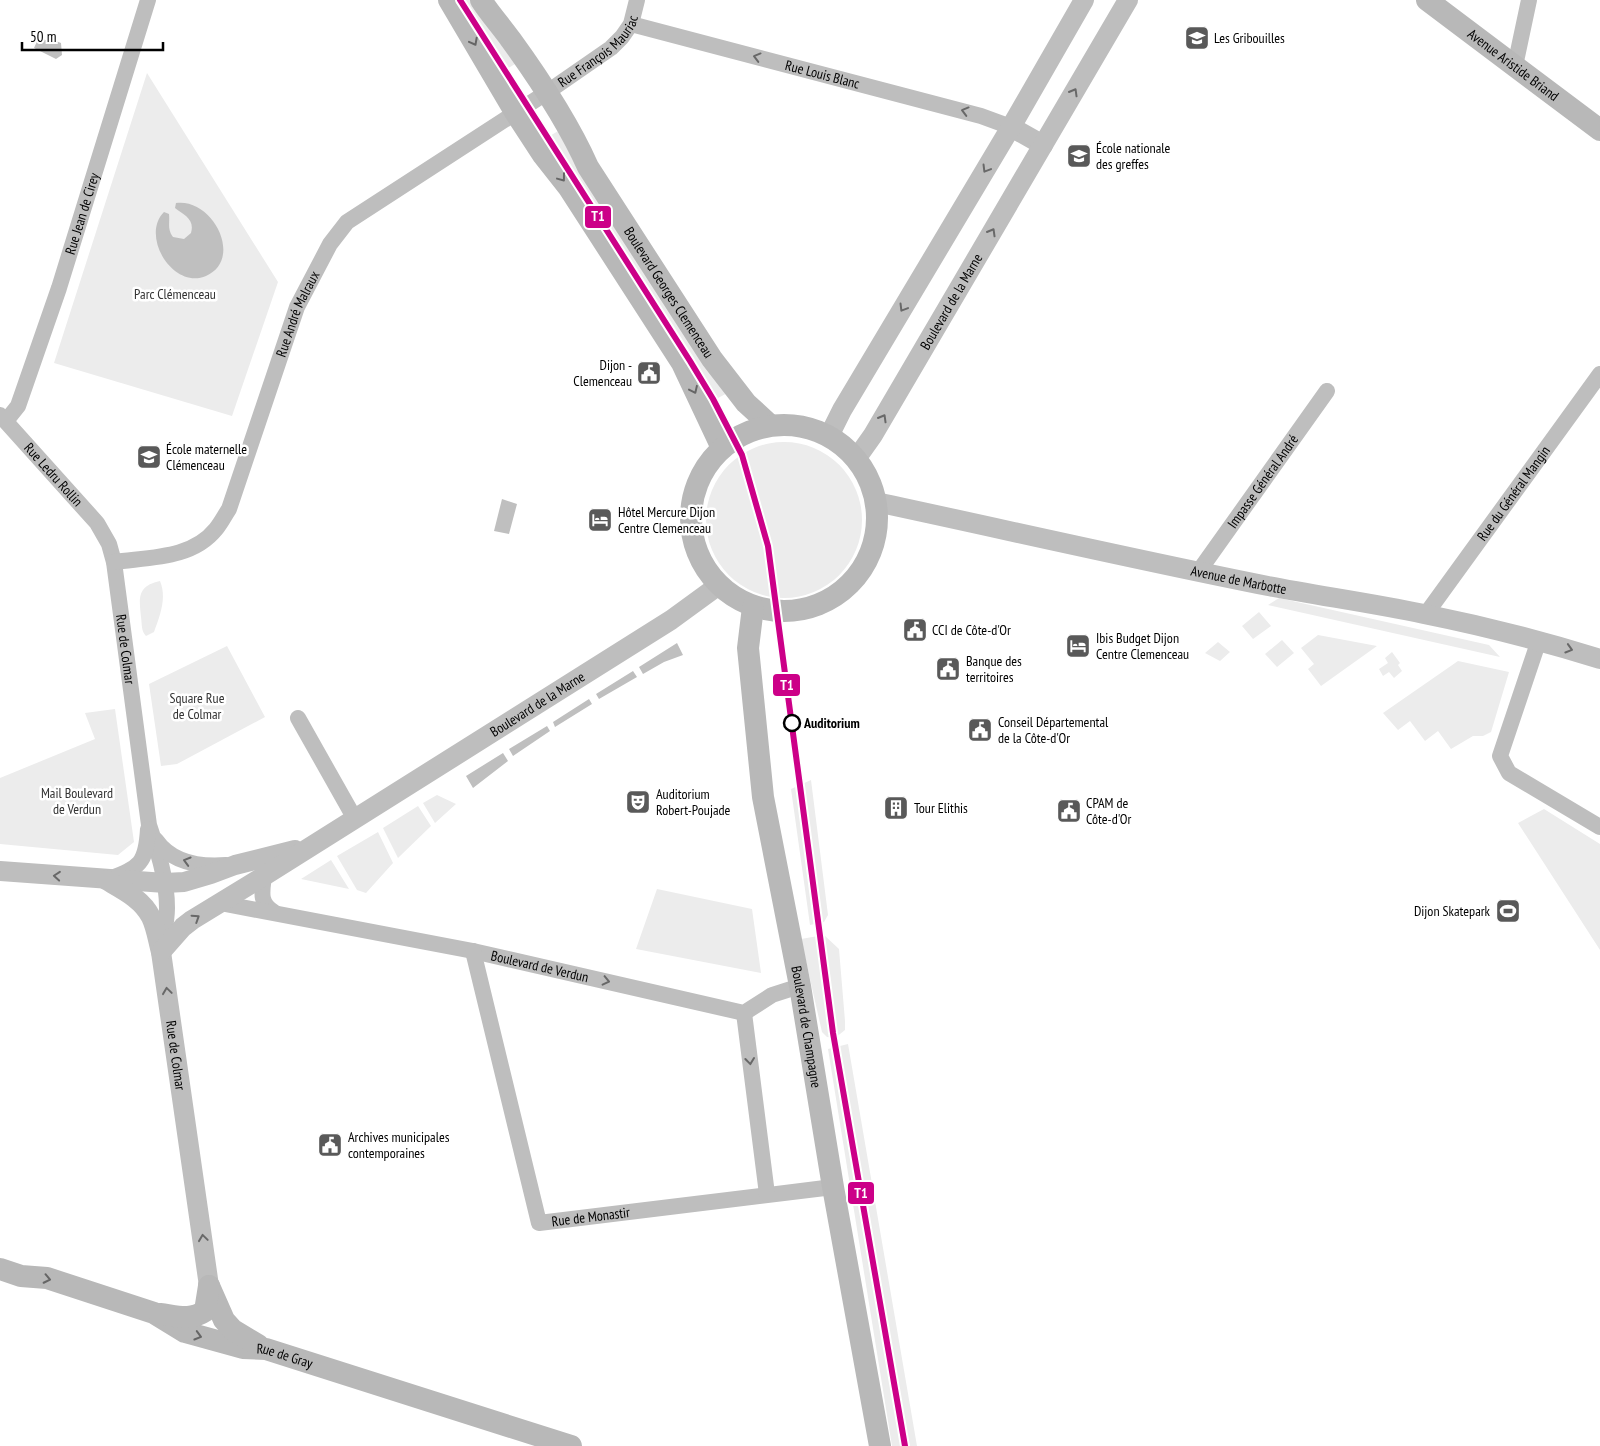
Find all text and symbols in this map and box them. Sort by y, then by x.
street label: Rue François Mauriac [554,13,642,91]
scale bar [22,20,164,52]
school or university icon: Les Gribouilles [1184,25,1210,51]
street label: Avenue Aristide Briand [1464,25,1562,105]
text: 50 m [30,27,56,46]
place label: Les Gribouilles [1214,29,1285,47]
one-way arrow [468,36,478,45]
one-way arrow [754,52,762,62]
street label: Rue Louis Blanc [783,56,862,93]
one-way arrow [1068,89,1078,98]
one-way arrow [962,107,970,117]
place label: École nationale des greffes [1096,139,1171,173]
school or university icon: École nationale des greffes [1066,143,1092,169]
one-way arrow [983,163,993,172]
street label: Rue Jean de Cirey [61,170,103,257]
one-way arrow [556,172,565,182]
line badge: T1 [584,205,612,229]
text: T1 [591,207,605,225]
street label: Boulevard Georges Clemenceau [620,223,718,361]
one-way arrow [985,229,995,238]
street label: Boulevard de la Marne [916,250,986,353]
street label: Rue André Malraux [272,268,323,359]
park label: Parc Clémenceau [134,285,216,303]
one-way arrow [899,302,909,311]
place label: Dijon - Clemenceau [573,356,632,390]
public building icon: Dijon - Clemenceau [636,360,662,386]
one-way arrow [688,385,699,394]
one-way arrow [877,414,887,423]
street label: Impasse Général André [1223,431,1302,532]
street label: Rue Ledru Rollin [20,439,87,510]
place label: École maternelle Clémenceau [166,440,247,474]
street label: Rue du Général Mangin [1473,442,1554,544]
school or university icon: École maternelle Clémenceau [136,444,162,470]
place label: Hôtel Mercure Dijon Centre Clemenceau [618,503,715,537]
hotel icon: Hôtel Mercure Dijon Centre Clemenceau [587,507,613,533]
street label: Avenue de Marbotte [1189,561,1288,598]
street label: Rue de Colmar [112,613,139,685]
public building icon: CCI de Côte-d'Or [902,617,928,643]
place label: CCI de Côte-d'Or [932,621,1011,639]
place label: Ibis Budget Dijon Centre Clemenceau [1096,629,1189,663]
hotel icon: Ibis Budget Dijon Centre Clemenceau [1065,633,1091,659]
one-way arrow [1565,644,1573,654]
place label: Banque des territoires [966,652,1022,686]
public building icon: Banque des territoires [935,656,961,682]
street label: Boulevard de la Marne [487,667,588,741]
line badge: T1 [772,673,801,697]
text: T1 [780,676,794,694]
park label: Square Rue de Colmar [170,689,225,723]
place label: Conseil Départemental de la Côte-d'Or [998,713,1109,747]
marker: Auditorium [783,714,801,732]
place label: Auditorium [803,714,860,732]
public building icon: Conseil Départemental de la Côte-d'Or [967,717,993,743]
park label: Mail Boulevard de Verdun [41,784,113,818]
place label: Auditorium Robert-Poujade [656,785,731,819]
theatre icon: Auditorium Robert-Poujade [625,789,651,815]
place label: CPAM de Côte-d'Or [1086,794,1131,828]
building icon: Tour Elithis [883,795,909,821]
public building icon: CPAM de Côte-d'Or [1056,798,1082,824]
place label: Tour Elithis [914,799,968,817]
one-way arrow [184,857,192,867]
one-way arrow [53,871,61,882]
sports icon: Dijon Skatepark [1495,898,1521,924]
place label: Dijon Skatepark [1414,902,1491,920]
one-way arrow [190,915,199,924]
street label: Boulevard de Verdun [489,946,590,986]
street label: Boulevard de Champagne [787,964,826,1089]
one-way arrow [601,975,610,986]
one-way arrow [162,986,173,994]
street label: Rue de Colmar [162,1019,190,1092]
one-way arrow [744,1058,755,1066]
place label: Archives municipales contemporaines [348,1128,450,1162]
public building icon: Archives municipales contemporaines [317,1132,343,1158]
line badge: T1 [847,1181,875,1205]
text: T1 [854,1184,868,1202]
street label: Rue de Monastir [551,1203,631,1230]
one-way arrow [198,1234,208,1243]
one-way arrow [43,1274,52,1284]
one-way arrow [194,1331,202,1341]
street label: Rue de Gray [256,1340,316,1373]

